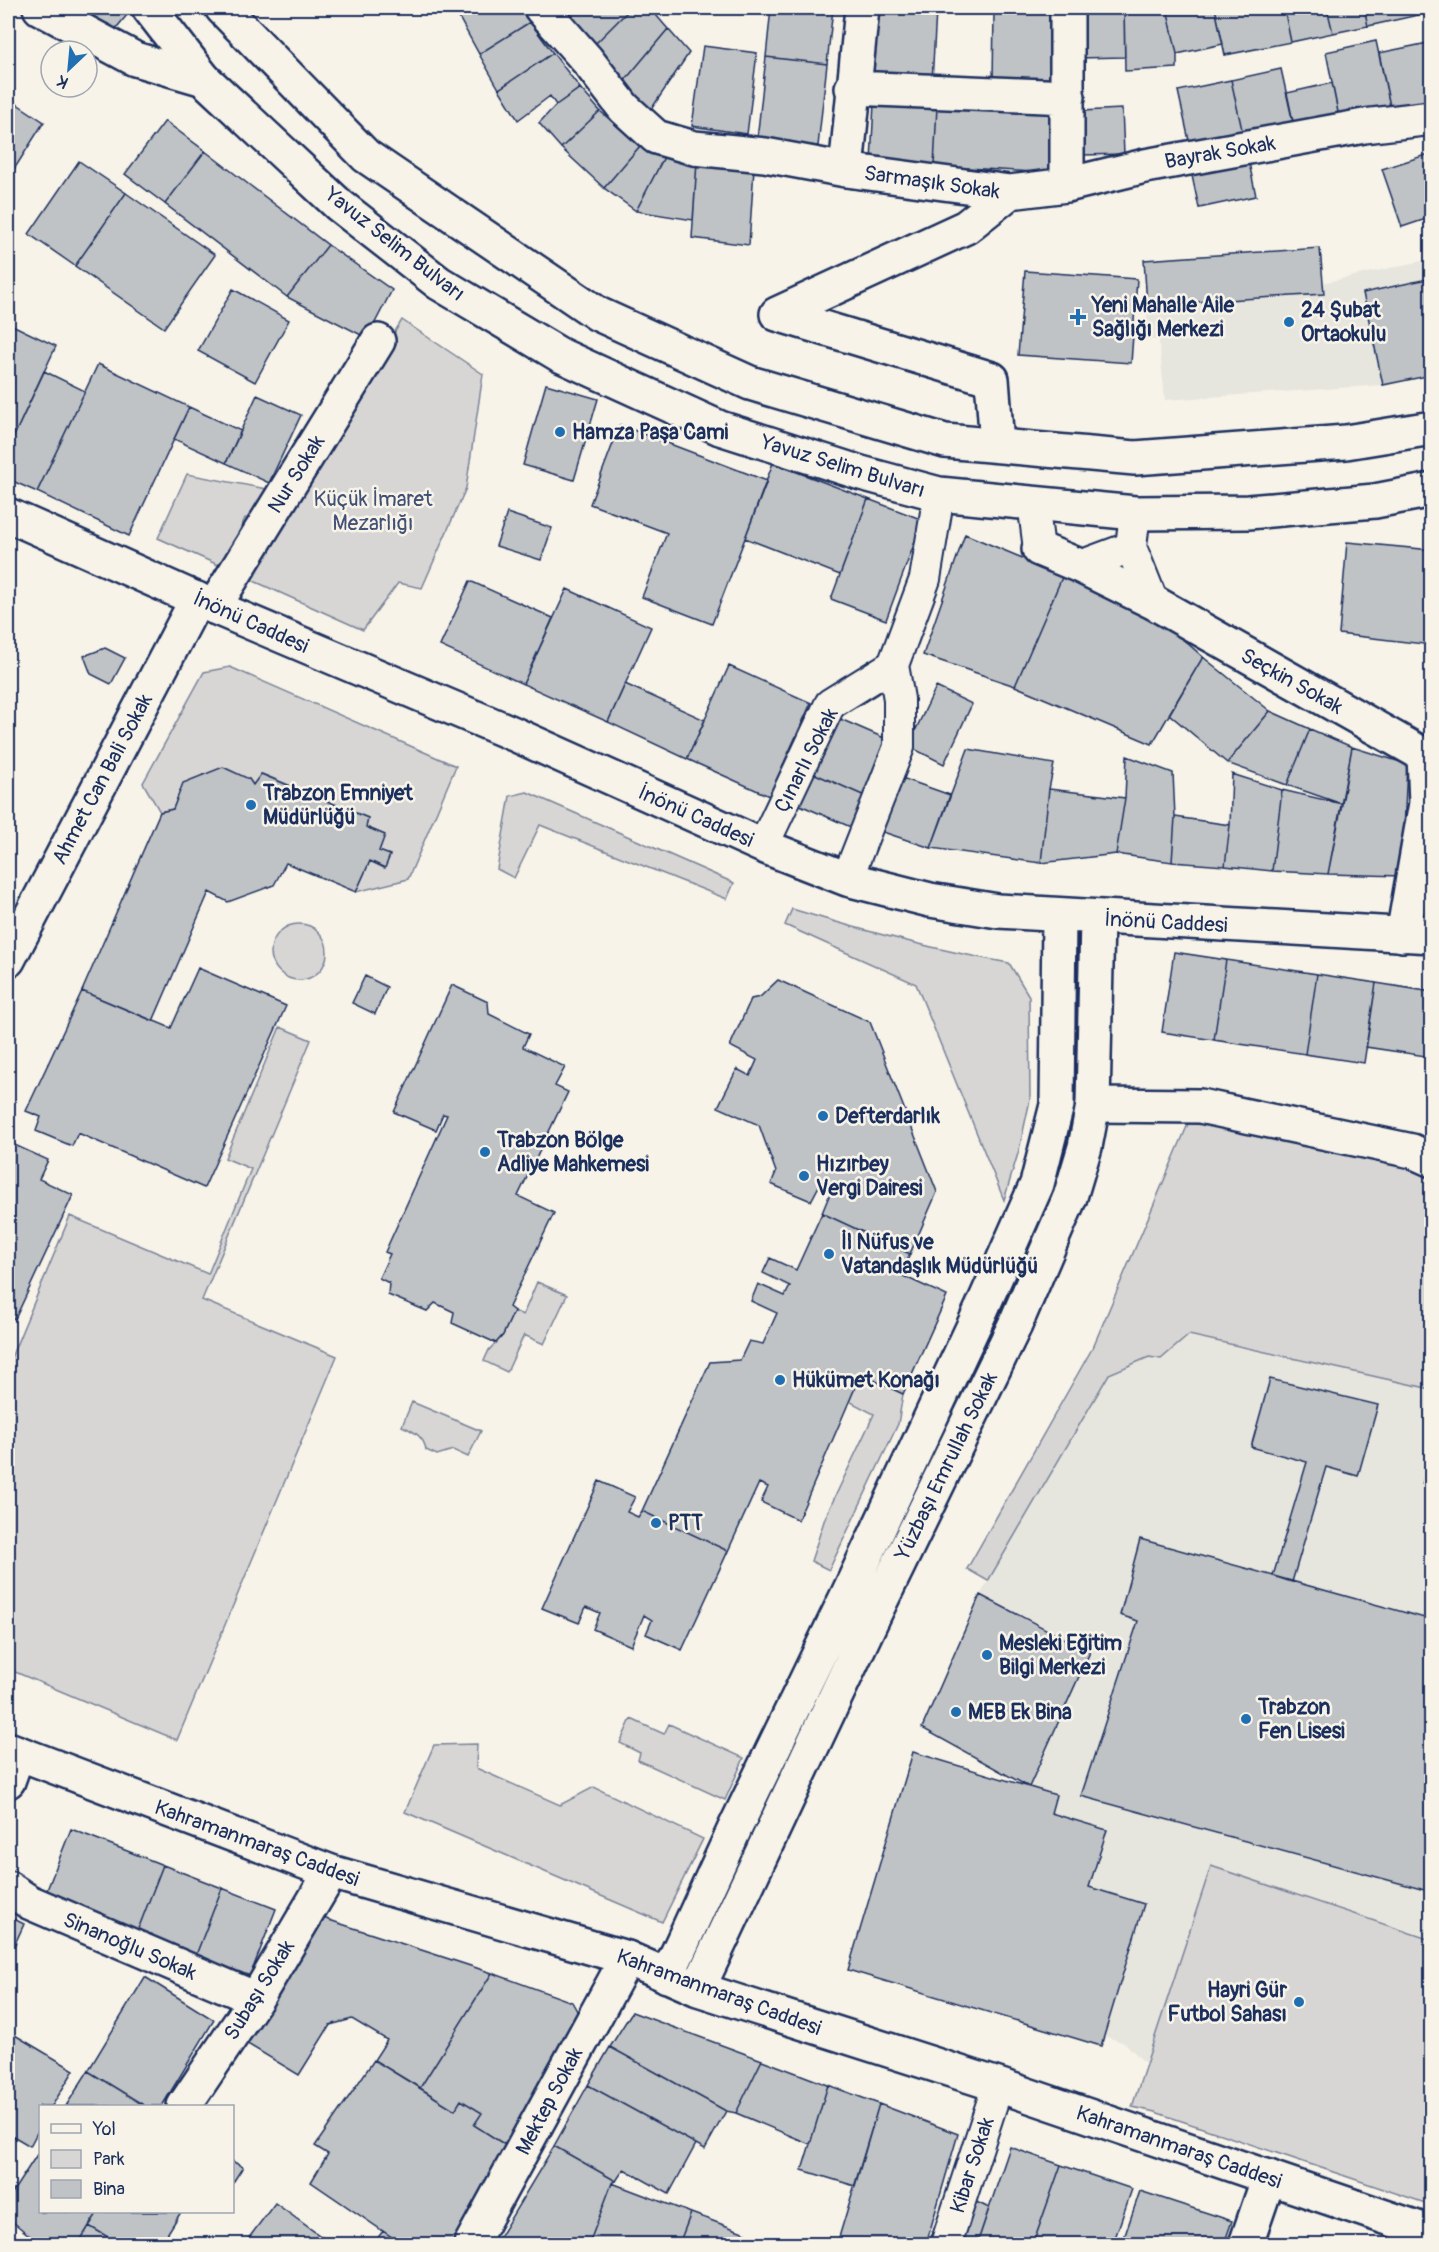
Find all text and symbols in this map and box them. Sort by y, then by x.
north arrow [39,39,99,99]
text: K [54,70,72,93]
street label: Bayrak Sokak [1163,129,1278,176]
street label: Sarmaşık Sokak [862,160,1002,205]
street label: Yavuz Selim Bulvarı [318,181,470,308]
place label: Yeni Mahalle Aile Sağlığı Merkezi [1091,292,1235,343]
place label: 24 Şubat Ortaokulu [1301,297,1386,348]
marker: Yeni Mahalle Aile Sağlığı Merkezi [1069,308,1087,326]
marker: 24 Şubat Ortaokulu [1282,315,1296,329]
place label: Hamza Paşa Cami [572,419,729,446]
marker: Hamza Paşa Cami [553,425,567,439]
street label: Yavuz Selim Bulvarı [756,428,928,504]
street label: Nur Sokak [262,430,331,519]
park label: Küçük İmaret Mezarlığı [314,486,433,537]
street label: İnönü Caddesi [189,585,313,660]
street label: Seçkin Sokak [1236,642,1348,721]
street label: Ahmet Can Bali Sokak [46,689,159,869]
street label: Çınarlı Sokak [769,703,844,817]
street label: İnönü Caddesi [634,779,758,854]
place label: Trabzon Emniyet Müdürlüğü [262,780,413,831]
marker: Trabzon Emniyet Müdürlüğü [244,798,258,812]
street label: İnönü Caddesi [1104,906,1229,939]
place label: Defterdarlık [835,1103,940,1130]
marker: Defterdarlık [816,1109,830,1123]
place label: Trabzon Bölge Adliye Mahkemesi [496,1127,649,1178]
marker: Trabzon Bölge Adliye Mahkemesi [478,1145,492,1159]
place label: Hızırbey Vergi Dairesi [816,1151,923,1202]
marker: Hızırbey Vergi Dairesi [797,1169,811,1183]
place label: İl Nüfus ve Vatandaşlık Müdürlüğü [841,1229,1038,1280]
marker: İl Nüfus ve Vatandaşlık Müdürlüğü [822,1247,836,1261]
place label: Hükümet Konağı [792,1367,940,1394]
street label: Yüzbaşı Emrullah Sokak [889,1367,1004,1566]
marker: Hükümet Konağı [773,1373,787,1387]
place label: PTT [668,1510,703,1537]
marker: PTT [649,1516,663,1530]
place label: Mesleki Eğitim Bilgi Merkezi [999,1630,1123,1681]
marker: Mesleki Eğitim Bilgi Merkezi [980,1648,994,1662]
place label: Trabzon Fen Lisesi [1257,1694,1345,1745]
place label: MEB Ek Bina [968,1699,1072,1726]
marker: MEB Ek Bina [949,1705,963,1719]
marker: Trabzon Fen Lisesi [1239,1712,1253,1726]
street label: Kahramanmaraş Caddesi [151,1794,363,1893]
street label: Sinanoğlu Sokak [59,1906,201,1987]
street label: Subaşı Sokak [218,1935,301,2045]
street label: Kahramanmaraş Caddesi [613,1943,825,2042]
place label: Hayri Gür Futbol Sahası [1168,1977,1287,2028]
marker: Hayri Gür Futbol Sahası [1292,1995,1306,2009]
street label: Mektep Sokak [510,2042,589,2160]
street label: Kahramanmaraş Caddesi [1072,2100,1286,2195]
legend [39,2105,234,2213]
street label: Kibar Sokak [944,2114,1001,2217]
text: Yol [92,2118,116,2141]
text: Park [93,2148,125,2171]
text: Bina [93,2178,125,2201]

